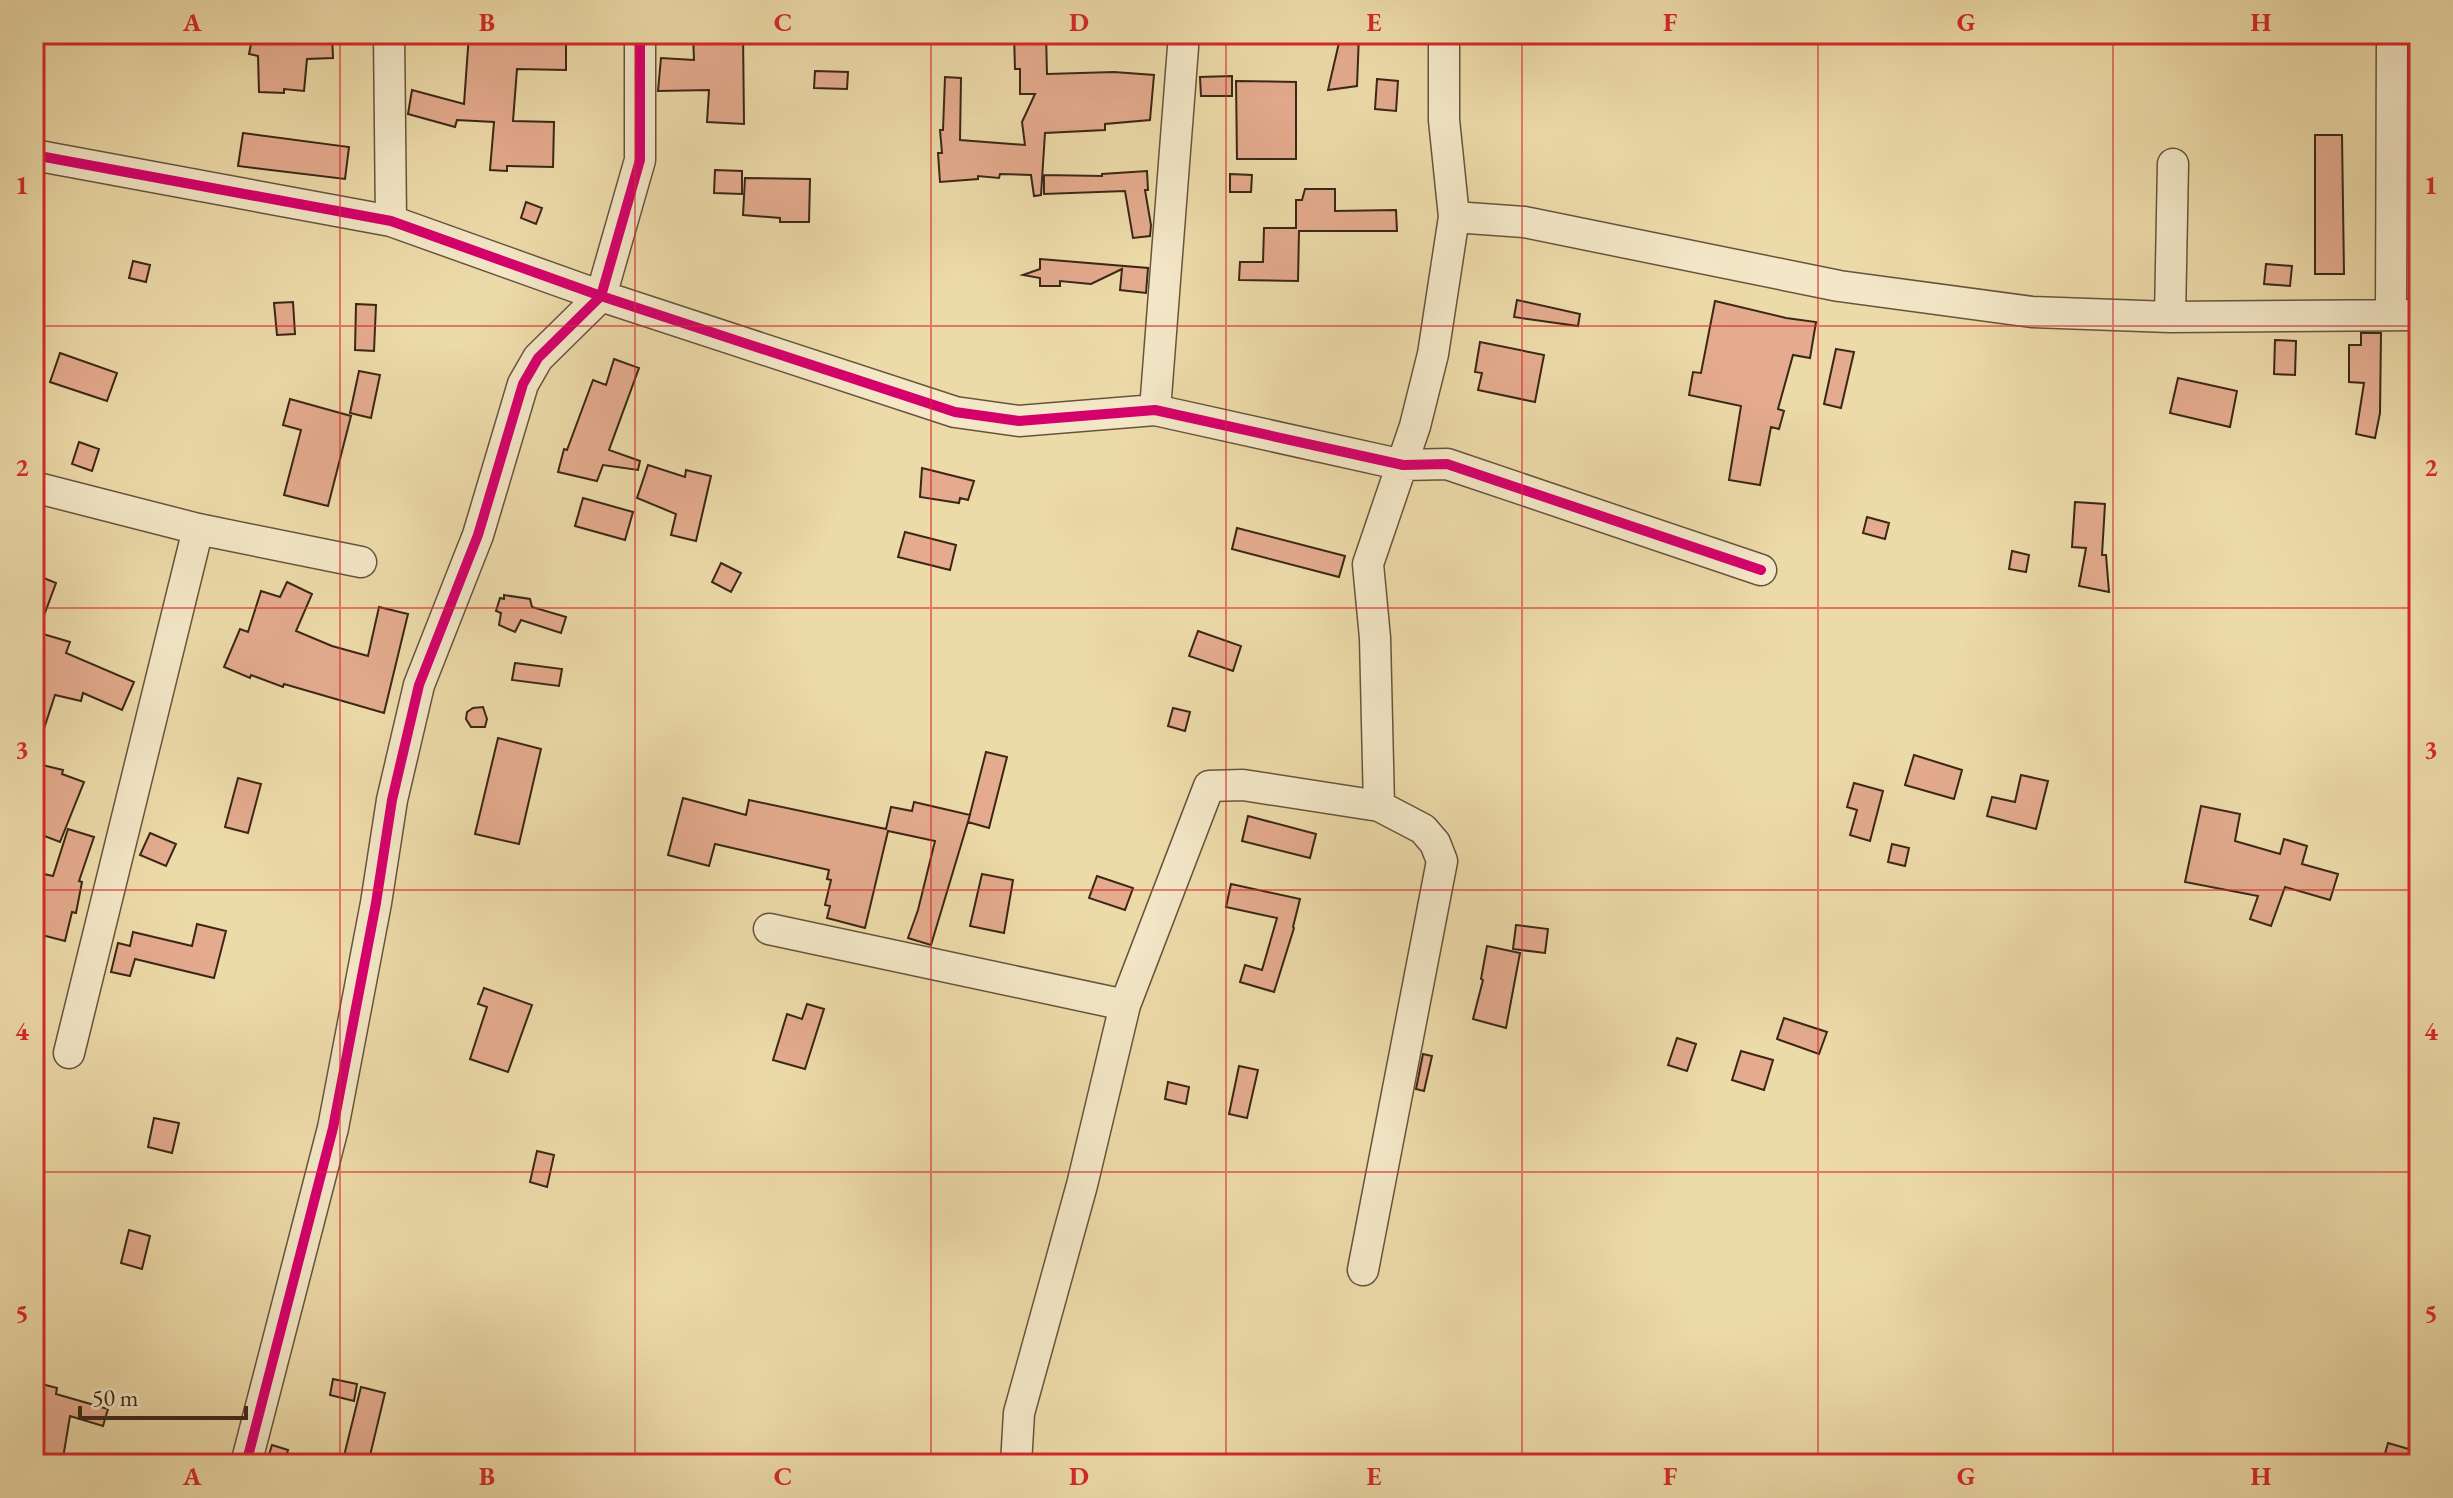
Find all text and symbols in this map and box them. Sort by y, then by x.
text: A [182,5,202,39]
text: B [479,5,495,39]
text: C [774,5,792,39]
text: D [1069,5,1089,39]
text: E [1367,5,1382,39]
text: F [1663,5,1677,39]
text: G [1957,5,1976,39]
text: H [2251,5,2272,39]
text: 1 [15,168,29,202]
text: 1 [2424,168,2438,202]
text: 2 [15,450,29,484]
text: 2 [2424,450,2438,484]
text: 3 [15,732,29,766]
text: 3 [2424,732,2438,766]
text: 4 [15,1014,29,1048]
text: 4 [2424,1014,2438,1048]
text: 5 [15,1296,29,1330]
text: 5 [2424,1296,2438,1330]
scale bar [80,1370,246,1420]
text: 50 m [92,1382,139,1413]
text: A [182,1459,202,1493]
text: B [479,1459,495,1493]
text: C [774,1459,792,1493]
text: D [1069,1459,1089,1493]
text: E [1367,1459,1382,1493]
text: F [1663,1459,1677,1493]
text: G [1957,1459,1976,1493]
text: H [2251,1459,2272,1493]

